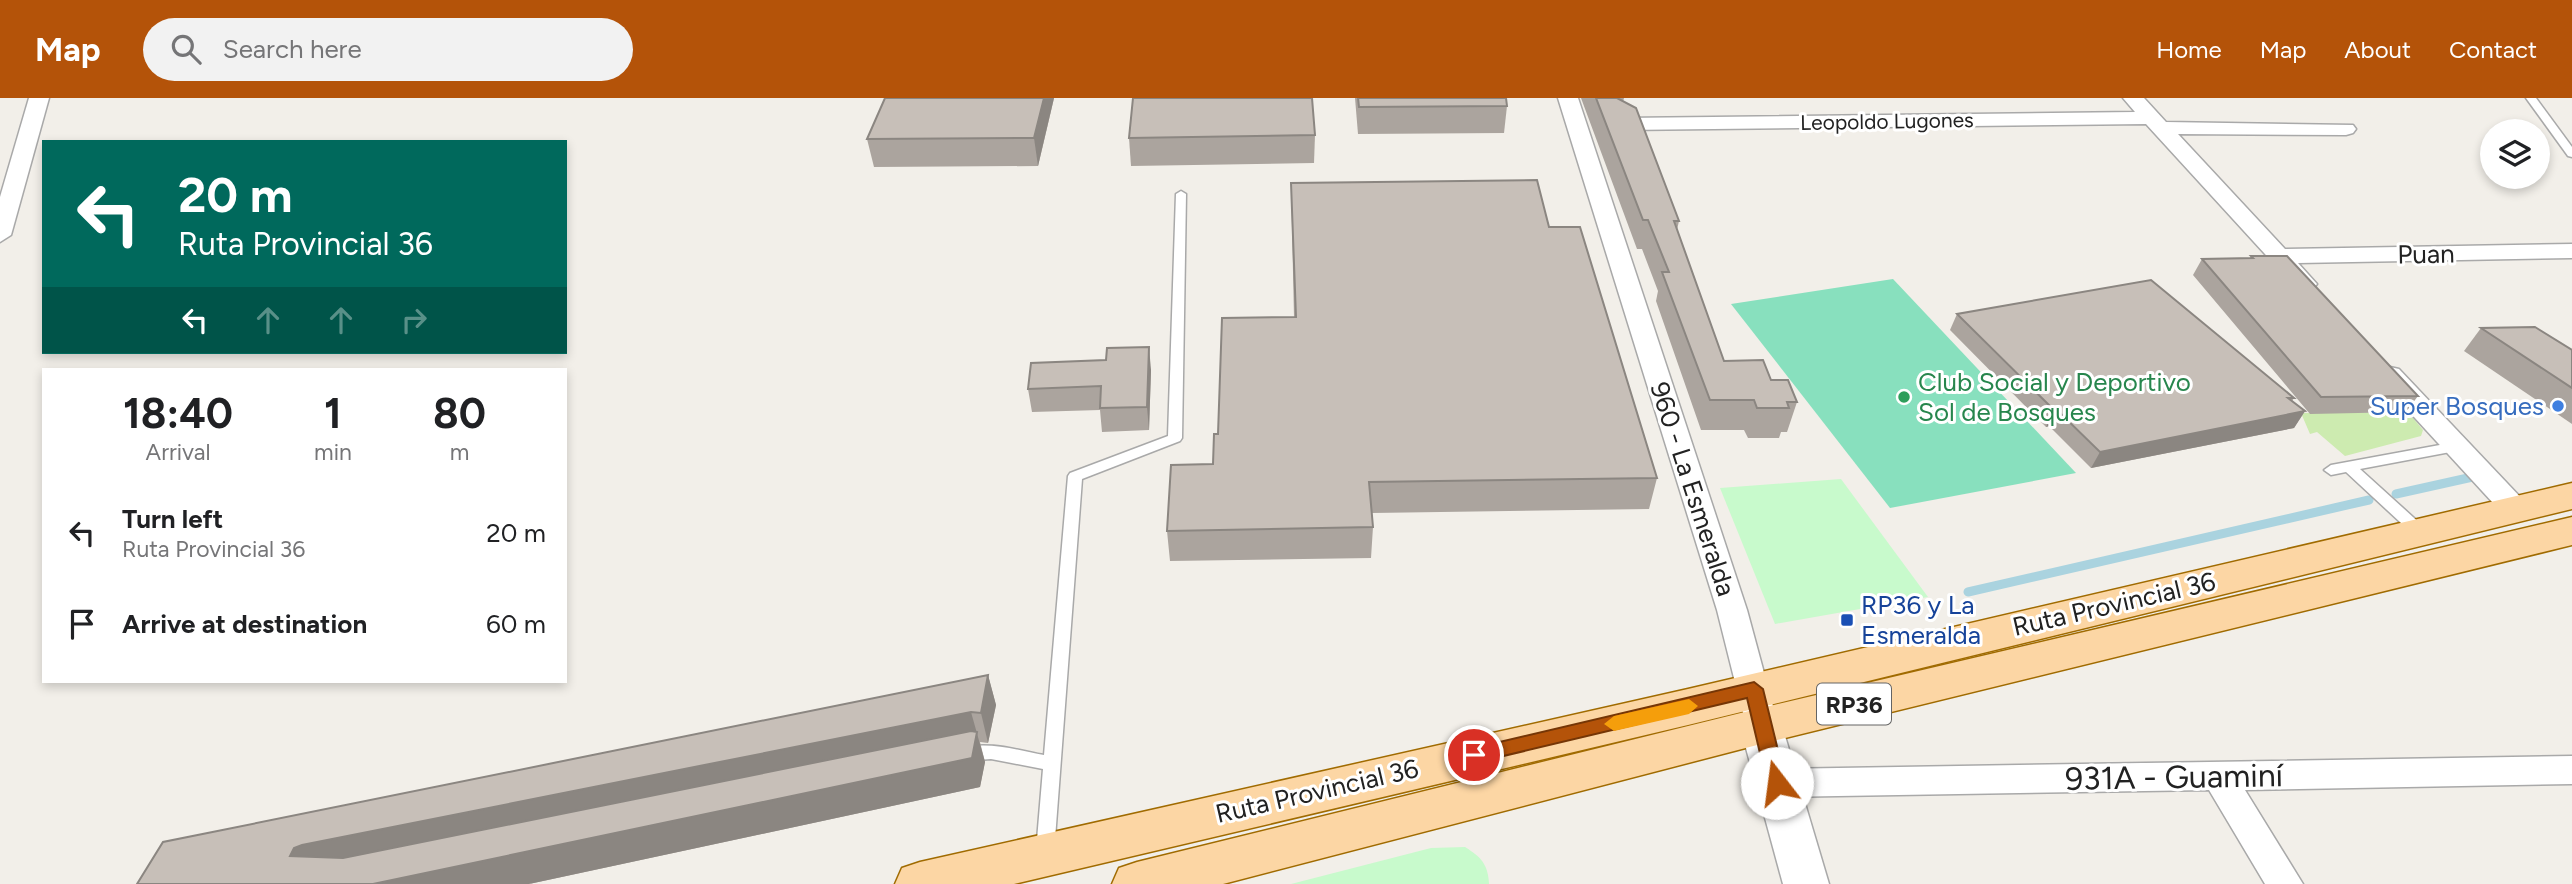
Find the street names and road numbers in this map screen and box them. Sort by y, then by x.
street label: Leopoldo Lugones [1800,107,1974,135]
street label: Puan [2397,238,2455,270]
street label: 960 - La Esmeralda [1643,378,1743,600]
street label: Ruta Provincial 36 [2009,565,2219,643]
road number: RP36 [1817,684,1891,724]
street label: Ruta Provincial 36 [1212,752,1422,830]
street label: 931A - Guaminí [2065,756,2285,798]

